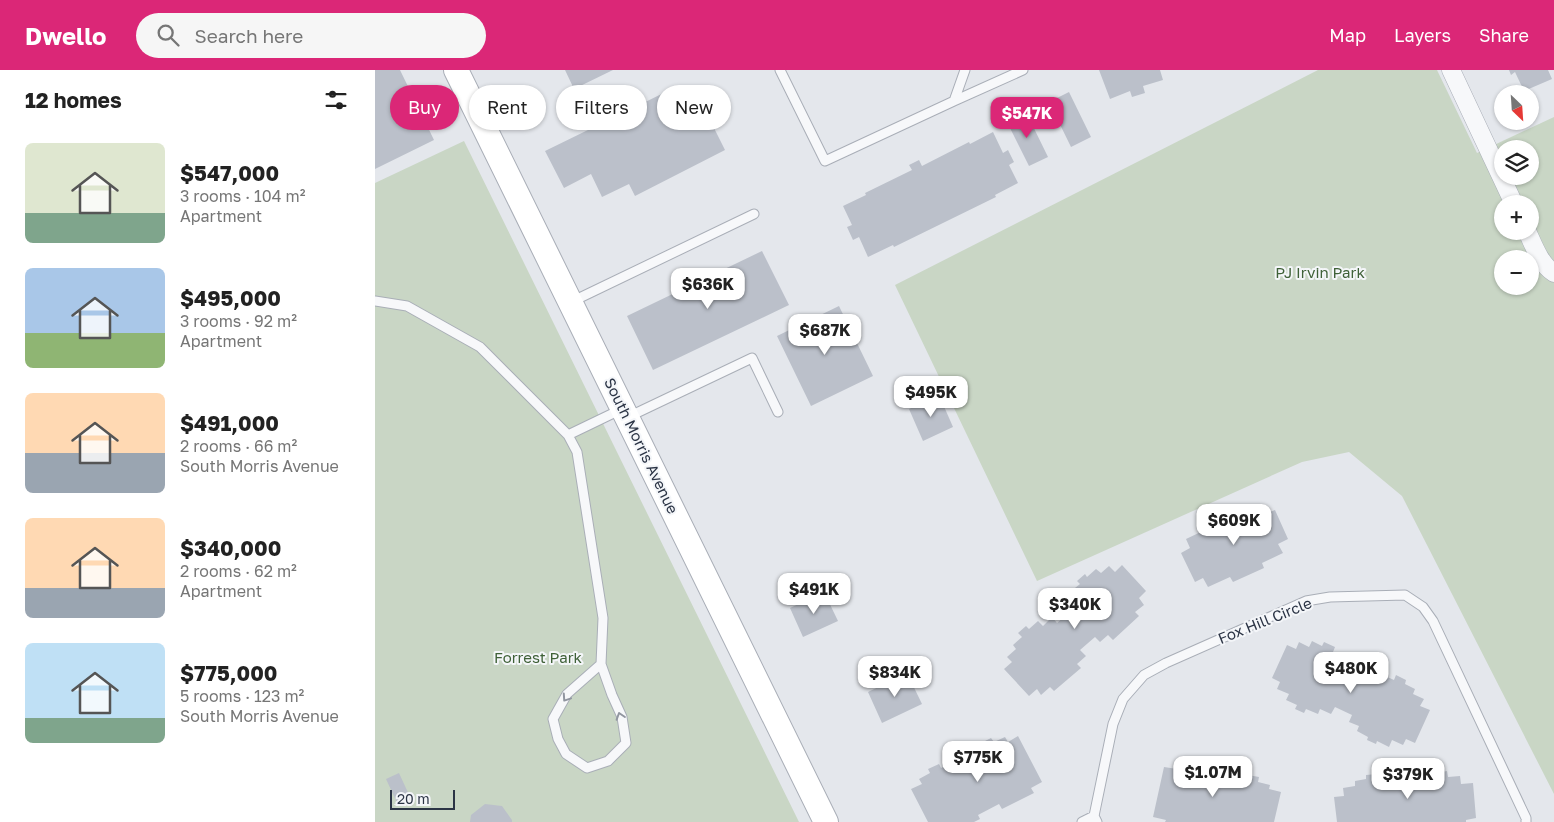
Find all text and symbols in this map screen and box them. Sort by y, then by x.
search box [136,13,486,58]
text: Dwello [25,21,106,50]
icon: search [154,21,182,49]
text: Search here [194,24,303,47]
text: Map [1329,24,1366,46]
text: Layers [1394,24,1451,46]
text: Share [1479,24,1529,46]
chip: Buy [390,85,459,130]
chip: Rent [469,85,546,130]
chip: Filters [556,85,647,130]
chip: New [657,85,731,130]
north arrow [1494,85,1539,130]
map controls [1494,85,1539,295]
icon: filters [322,86,350,114]
text: 12 homes [25,87,122,113]
pin: $547K [992,97,1062,139]
text: $547K [1002,103,1052,123]
button: layers [1494,140,1539,185]
text: $547,000 [180,160,279,186]
icon: home [65,163,125,223]
text: 3 rooms · 104 m² [180,186,305,206]
button: + [1494,195,1539,240]
text: Apartment [180,206,262,226]
button: − [1494,250,1539,295]
park label: PJ Irvin Park [1275,263,1365,281]
pin: $636K [673,268,743,310]
text: $636K [682,274,734,294]
text: $495,000 [180,285,281,311]
icon: home [65,288,125,348]
text: 3 rooms · 92 m² [180,311,297,331]
pin: $687K [790,314,860,356]
text: $687K [799,320,851,340]
text: Apartment [180,331,262,351]
street label: South Morris Avenue [601,375,683,517]
pin: $495K [896,376,966,418]
text: $495K [905,382,957,402]
text: $491,000 [180,410,279,436]
icon: home [65,413,125,473]
text: 2 rooms · 66 m² [180,436,297,456]
text: South Morris Avenue [180,456,339,476]
pin: $609K [1199,504,1269,546]
text: $609K [1207,510,1261,530]
text: $340,000 [180,535,281,561]
icon: home [65,538,125,598]
text: 2 rooms · 62 m² [180,561,297,581]
pin: $491K [779,572,849,615]
text: $491K [789,579,839,599]
text: Apartment [180,581,262,601]
pin: $340K [1040,588,1110,630]
street label: Fox Hill Circle [1215,593,1314,647]
text: $340K [1049,594,1101,614]
park label: Forrest Park [494,648,583,666]
pin: $480K [1316,652,1386,694]
pin: $834K [860,656,930,698]
text: $480K [1325,658,1377,678]
text: $775,000 [180,660,277,686]
text: $834K [869,662,921,682]
icon: home [65,663,125,723]
text: 5 rooms · 123 m² [180,686,304,706]
one-way arrow [562,693,572,702]
text: South Morris Avenue [180,706,339,726]
one-way arrow [616,712,626,721]
pin: $775K [943,740,1013,783]
text: $775K [953,747,1003,767]
pin: $1.07M [1172,756,1254,798]
pin: $379K [1373,758,1443,800]
text: $1.07M [1184,762,1242,782]
text: $379K [1383,764,1433,784]
scale bar [390,787,455,810]
text: 20 m [397,790,430,807]

